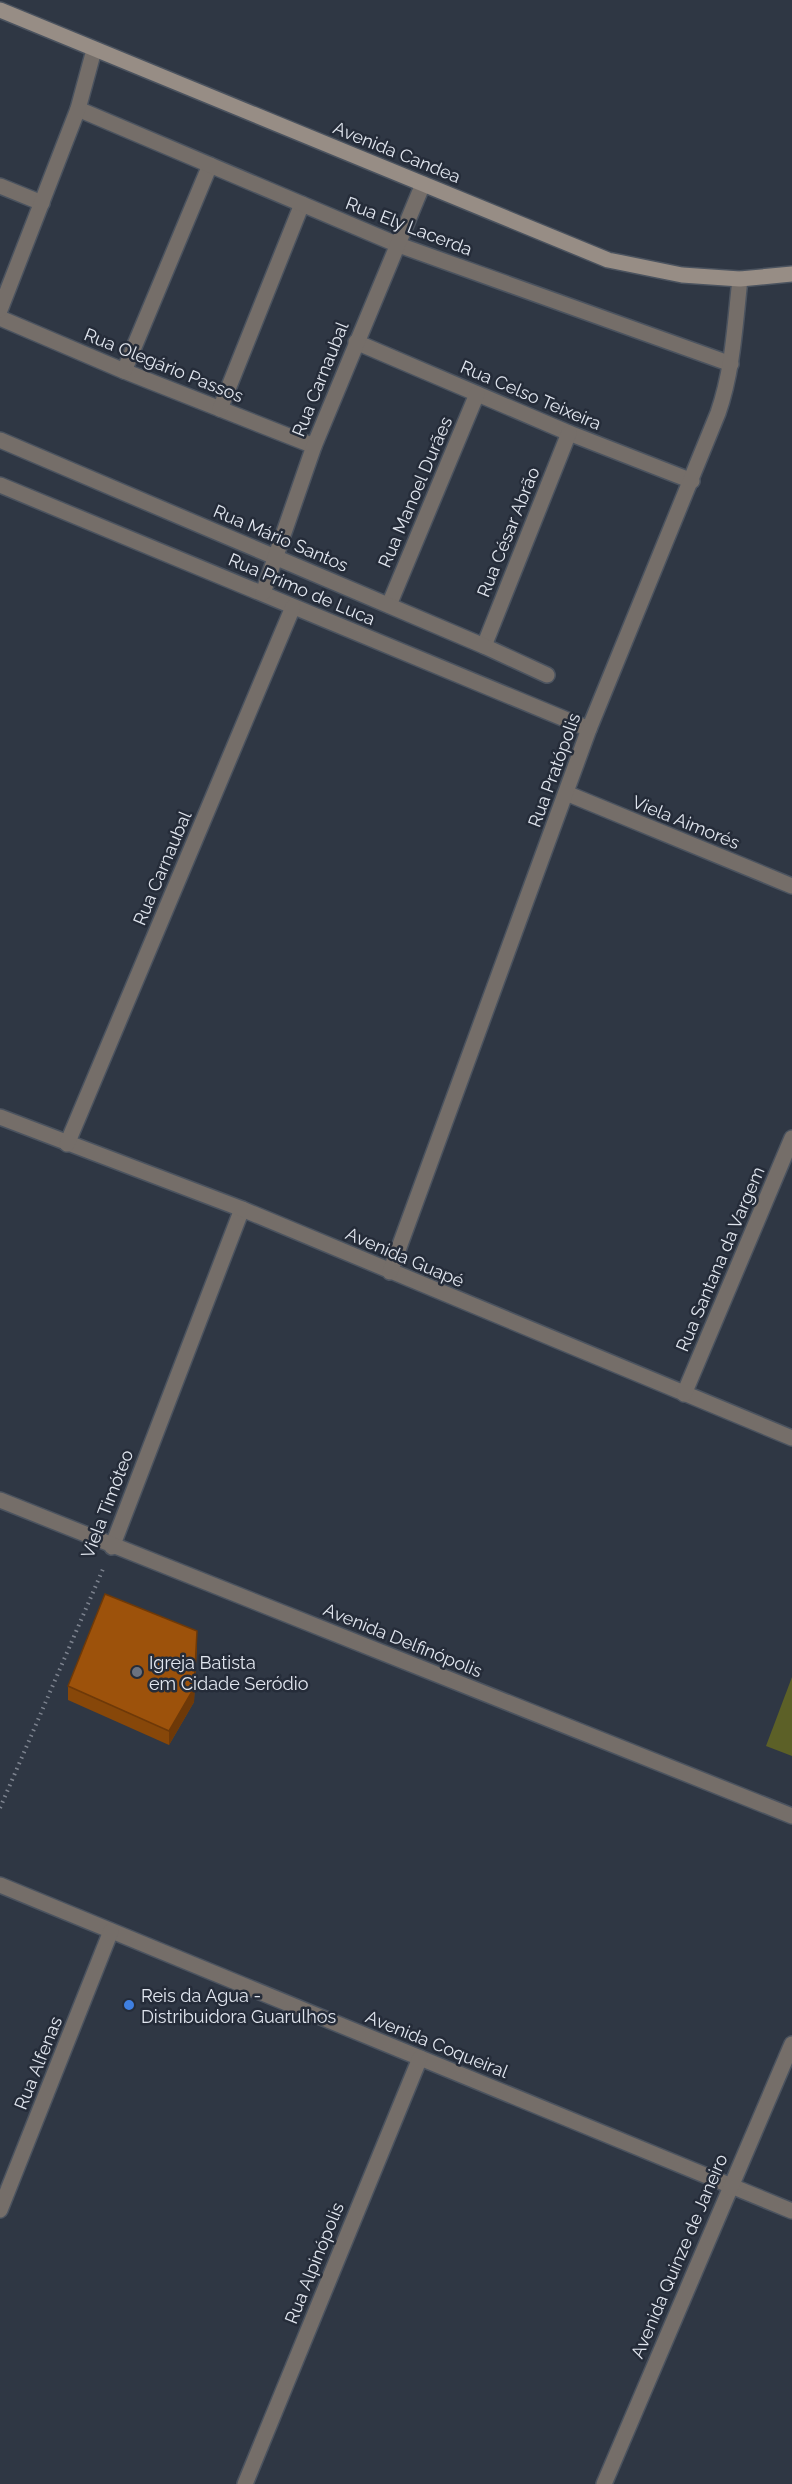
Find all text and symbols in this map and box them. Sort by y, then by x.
street label: Avenida Candea [330,117,464,187]
street label: Rua Ely Lacerda [343,192,475,260]
street label: Rua Carnaubal [287,318,353,439]
street label: Rua Olegário Passos [81,323,247,407]
street label: Rua Celso Teixeira [458,356,604,434]
street label: Rua Manoel Durães [374,413,456,571]
street label: Rua César Abrão [472,464,544,600]
street label: Rua Mário Santos [211,500,352,576]
street label: Rua Primo de Luca [226,549,378,629]
street label: Rua Pratópolis [524,710,584,830]
street label: Viela Aimorés [629,791,743,853]
street label: Rua Carnaubal [129,808,196,928]
street label: Rua Santana da Vargem [671,1163,769,1355]
street label: Avenida Guapé [343,1223,468,1292]
street label: Viela Timóteo [77,1446,137,1561]
street label: Avenida Delfinópolis [321,1599,486,1682]
place label: Igreja Batista em Cidade Seródio [149,1652,309,1694]
marker: Igreja Batista em Cidade Seródio [130,1665,144,1679]
place label: Reis da Agua - Distribuidora Guarulhos [141,1985,337,2027]
marker: Reis da Agua - Distribuidora Guarulhos [122,1998,136,2012]
street label: Avenida Coqueiral [363,2006,511,2082]
street label: Rua Alfenas [10,2013,66,2113]
street label: Avenida Quinze de Janeiro [626,2151,732,2361]
street label: Rua Alpinópolis [280,2199,348,2327]

